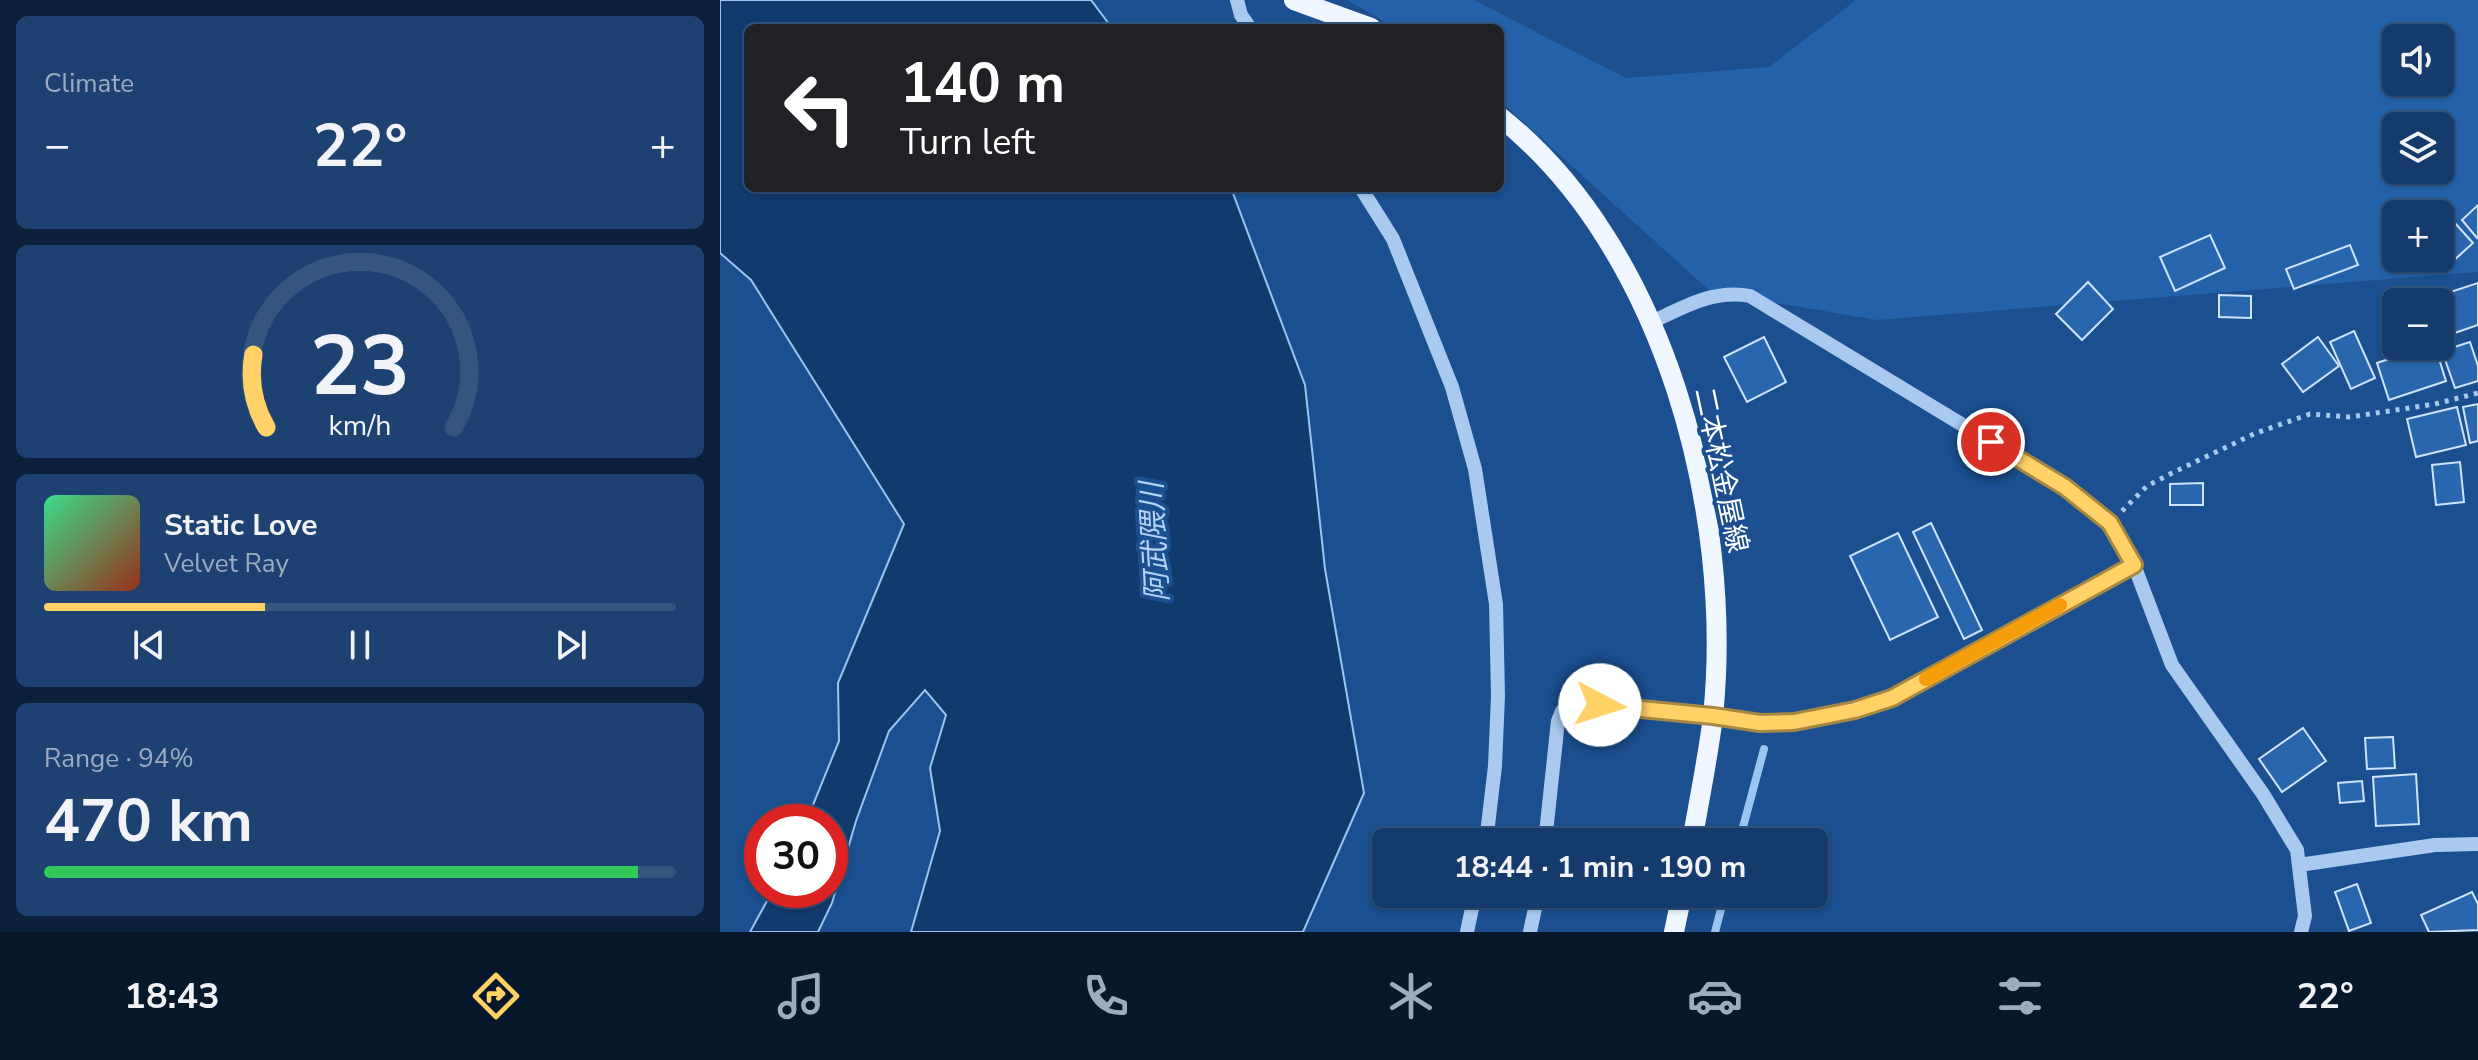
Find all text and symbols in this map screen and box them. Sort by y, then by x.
map controls [2382,24,2454,360]
button: sound [2382,24,2454,96]
text: 140 m [900,45,1065,122]
icon: left [768,56,872,160]
text: Climate [44,66,134,101]
text: 22° [313,105,407,187]
button: layers [2382,112,2454,184]
text: − [44,116,70,176]
text: + [650,116,676,176]
text: Turn left [900,118,1035,167]
button: + [2382,200,2454,272]
button: − [2382,288,2454,360]
text: 23 [310,309,410,422]
street label: 二本松金屋線 [1685,384,1757,556]
text: km/h [329,406,391,445]
pin [1957,408,2025,476]
icon: arrive [1969,420,2013,464]
water label: 阿武隈川 [1131,478,1179,603]
text: Static Love [164,505,318,546]
text: Velvet Ray [164,546,289,581]
icon: previous [127,623,171,667]
icon: pause [338,623,382,667]
icon: next [549,623,593,667]
position arrow [1558,663,1642,747]
text: Range · 94% [44,741,194,776]
text: 470 km [44,780,253,862]
speed limit sign: 30 [744,804,848,908]
text: 18:44 · 1 min · 190 m [1454,847,1746,888]
icon: directions [468,968,524,1024]
icon: music [773,968,829,1024]
icon: phone [1078,968,1134,1024]
icon: climate [1383,968,1439,1024]
icon: car [1687,968,1743,1024]
icon: filters [1992,968,2048,1024]
text: 18:43 [124,972,220,1021]
text: 22° [2297,972,2354,1021]

